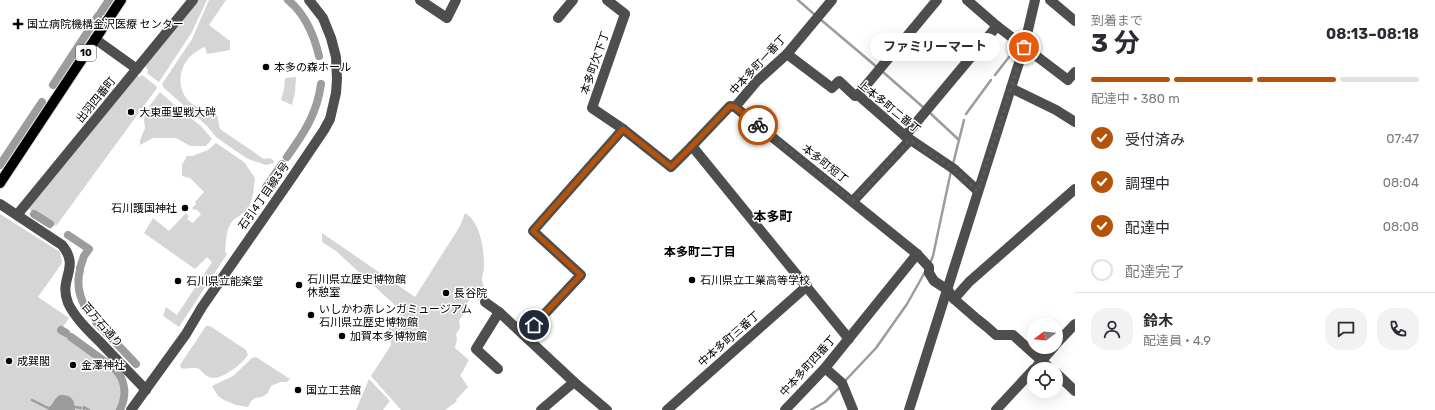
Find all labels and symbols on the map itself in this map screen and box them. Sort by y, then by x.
marker: 国立病院機構金沢医療 センター [12,18,24,30]
place label: 国立病院機構金沢医療 センター [27,18,184,31]
street label: 本多町欠下丁 [578,30,612,96]
pin [1007,30,1041,64]
street label: 中本多町一番丁 [727,32,789,98]
callout: ファミリーマート [870,33,1000,61]
road number: 10 [76,45,96,61]
place label: 本多の森ホール [274,61,351,74]
marker: 本多の森ホール [261,62,271,72]
street label: 出羽四番町 [74,75,118,125]
street label: 上本多町二番丁 [855,78,923,136]
courier [738,105,778,145]
place label: 大東亜聖戦大碑 [139,106,216,119]
marker: 大東亜聖戦大碑 [126,107,136,117]
street label: 本多町短丁 [799,142,851,186]
street label: 石引4丁目線3号 [236,160,292,232]
place label: 石川護国神社 [111,202,177,215]
marker: 石川護国神社 [180,203,190,213]
district label: 本多町 [753,209,793,224]
district label: 本多町二丁目 [664,245,736,259]
place label: 石川県立歴史博物館 休憩室 [307,273,406,299]
place label: 石川県立工業高等学校 [700,274,810,287]
place label: 石川県立能楽堂 [186,275,263,288]
marker: 石川県立工業高等学校 [687,275,697,285]
marker: 石川県立能楽堂 [173,276,183,286]
marker: 石川県立歴史博物館 休憩室 [294,280,304,290]
place label: 長谷院 [454,287,487,300]
marker: 長谷院 [441,288,451,298]
street label: 百万石通り [79,300,125,350]
place label: いしかわ赤レンガミュージアム 石川県立歴史博物館 [319,303,472,329]
pin [517,308,551,342]
street label: 中本多町三番丁 [696,309,762,369]
marker: いしかわ赤レンガミュージアム 石川県立歴史博物館 [306,310,316,320]
north arrow [1027,318,1063,354]
place label: 加賀本多博物館 [350,330,427,343]
marker: 加賀本多博物館 [337,331,347,341]
street label: 中本多町四番丁 [777,333,839,399]
place label: 成巽閣 [17,355,50,368]
marker: 成巽閣 [4,356,14,366]
place label: 金澤神社 [81,359,125,372]
marker: 金澤神社 [68,360,78,370]
place label: 国立工芸館 [306,384,361,397]
marker: 国立工芸館 [293,385,303,395]

